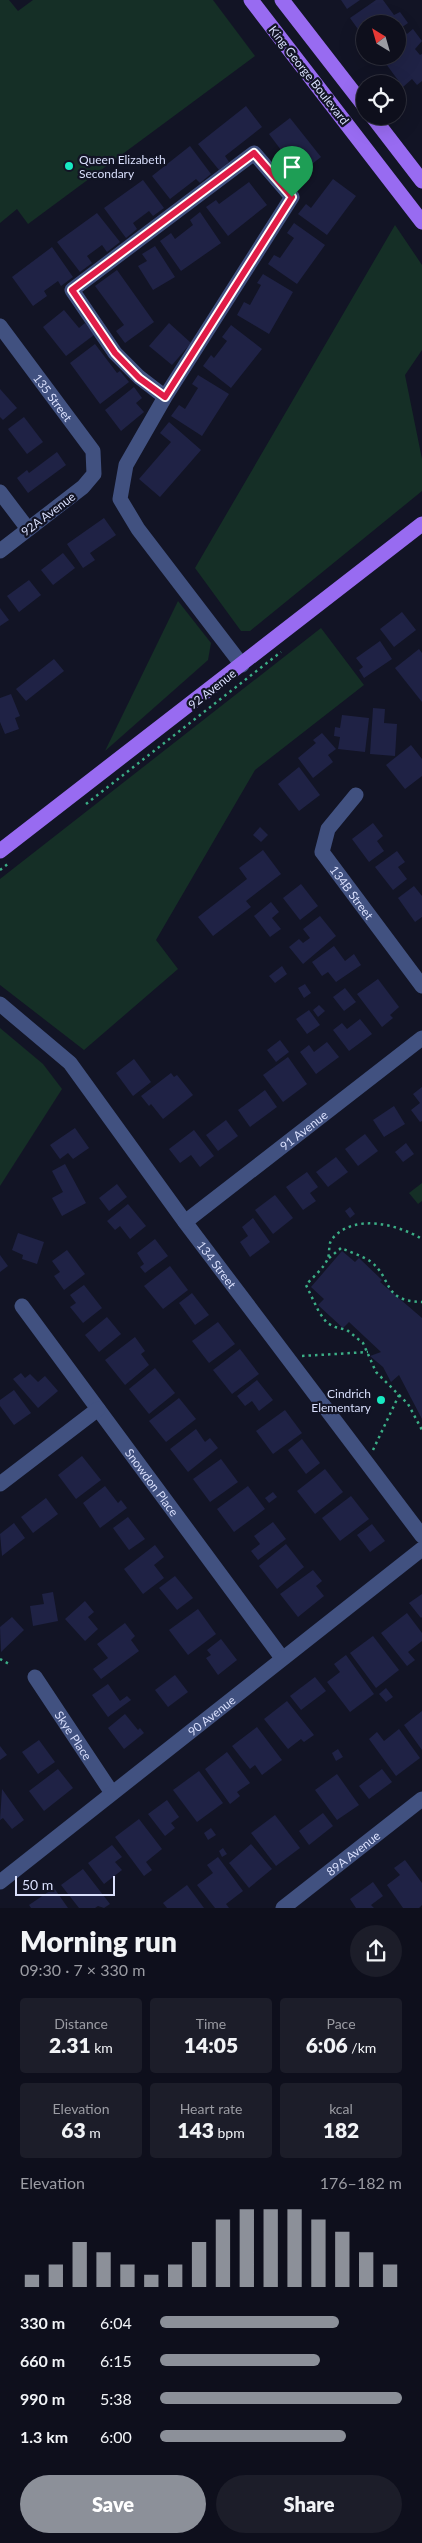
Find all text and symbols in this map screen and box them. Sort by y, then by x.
north arrow [356,15,406,65]
map controls [356,15,406,125]
street label: King George Boulevard [266,22,352,128]
button: locate [356,75,406,125]
pin [271,146,313,197]
place label: Queen Elizabeth Secondary [79,152,166,181]
icon: arrive [278,153,306,181]
marker: Queen Elizabeth Secondary [63,160,75,172]
street label: 135 Street [31,371,76,425]
street label: 92A Avenue [18,489,78,539]
street label: 92 Avenue [185,666,239,712]
street label: 134B Street [327,862,377,923]
street label: 91 Avenue [277,1107,330,1153]
street label: 134 Street [194,1238,240,1292]
place label: Cindrich Elementary [311,1386,372,1415]
marker: Cindrich Elementary [375,1394,387,1406]
street label: Snowdon Place [122,1445,182,1519]
street label: 90 Avenue [184,1692,238,1739]
street label: Skye Place [52,1708,95,1763]
street label: 89A Avenue [323,1827,383,1879]
scale bar [15,1873,115,1896]
text: 50 m [22,1876,53,1893]
text: Morning run [20,1924,177,1958]
button: share [350,1925,402,1977]
text: 09:30 · 7 × 330 m [20,1960,145,1979]
text: Distance [54,2015,108,2032]
text: Time [196,2015,226,2032]
text: Pace [326,2015,356,2032]
text: 2.31 [49,2032,91,2057]
text: 14:05 [184,2032,238,2057]
text: 6:06 [306,2032,348,2057]
text: km [91,2039,113,2056]
text: /km [348,2039,376,2056]
text: Elevation [53,2100,109,2117]
text: Heart rate [180,2100,242,2117]
text: kcal [329,2100,353,2117]
text: 63 [61,2117,86,2142]
text: 143 [177,2117,214,2142]
text: 182 [323,2117,359,2142]
text: m [86,2124,101,2141]
text: bpm [214,2124,245,2141]
text: Elevation [20,2173,85,2192]
text: 176–182 m [320,2173,402,2192]
text: 330 m [20,2313,65,2332]
text: 6:04 [100,2313,132,2332]
text: 660 m [20,2351,65,2370]
text: 6:15 [100,2351,132,2370]
text: 990 m [20,2389,65,2408]
text: 5:38 [100,2389,132,2408]
text: 1.3 km [20,2427,68,2446]
text: 6:00 [100,2427,132,2446]
button: Save [20,2475,206,2533]
button: Share [216,2475,402,2533]

